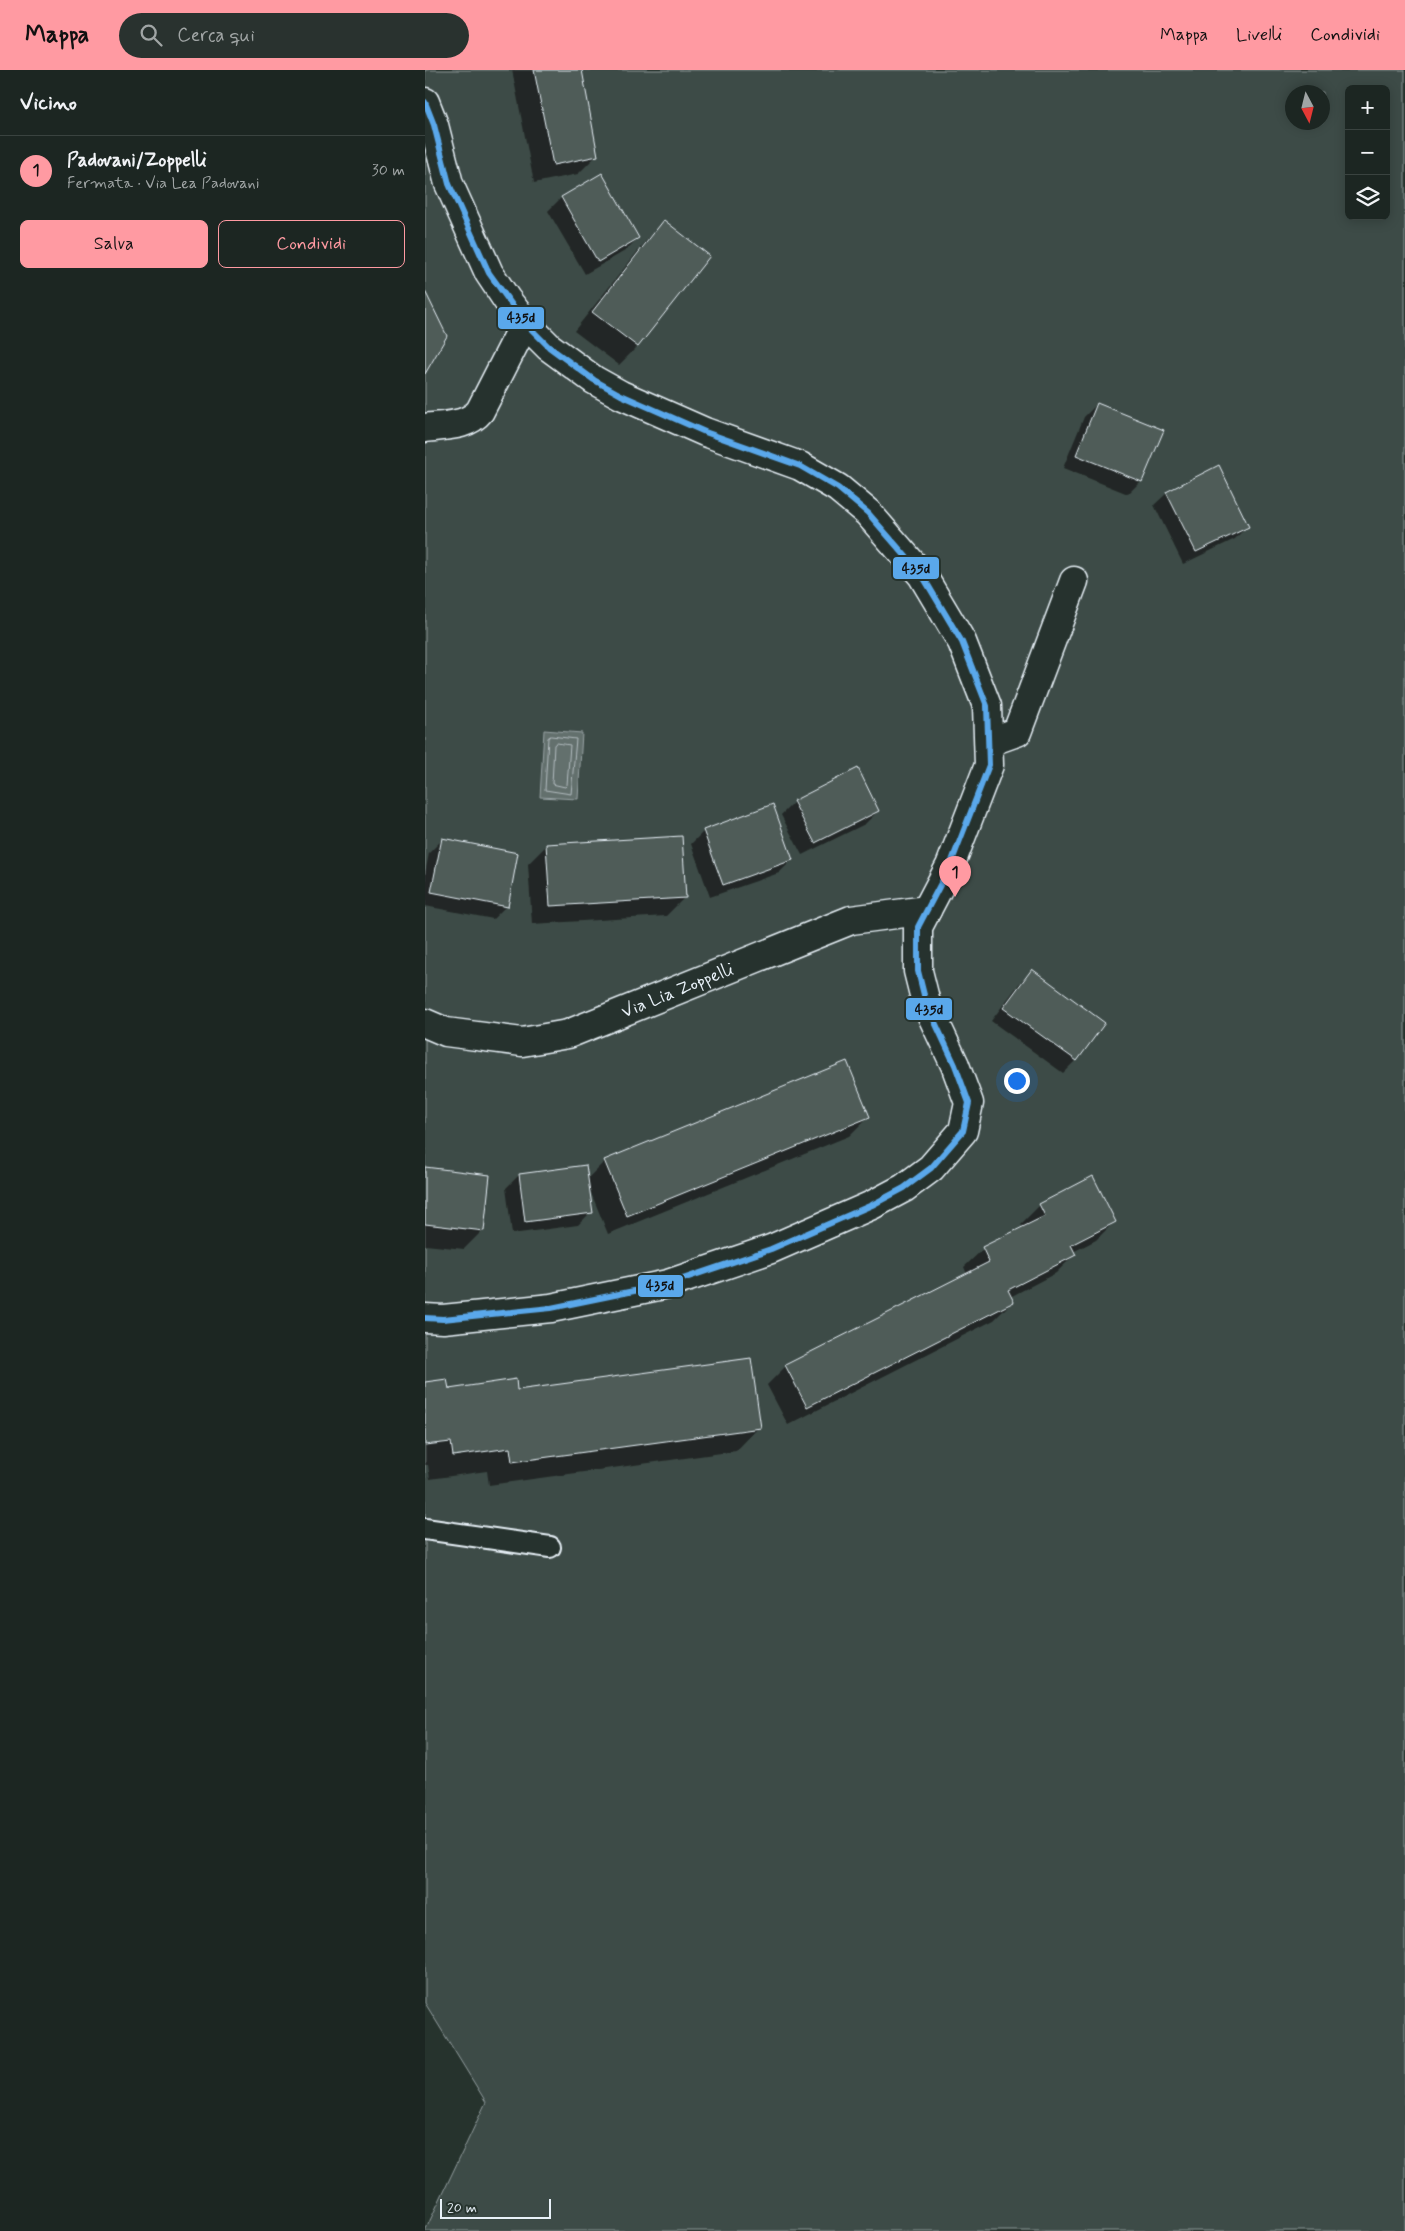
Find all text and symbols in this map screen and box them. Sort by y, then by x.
search box [119,13,469,58]
text: Mappa [25,20,89,51]
icon: search [137,21,165,49]
text: Cerca qui [177,23,255,48]
text: Mappa [1160,23,1208,47]
text: Livelli [1236,23,1282,47]
text: Condividi [1310,23,1380,47]
north arrow [1285,85,1330,130]
map controls [1345,85,1390,220]
button: + [1345,85,1390,130]
text: Vicino [20,89,77,117]
button: − [1345,130,1390,175]
text: Padovani/Zoppelli [67,148,207,173]
text: 1 [32,160,40,181]
text: 30 m [372,160,405,181]
text: Fermata · Via Lea Padovani [67,173,259,194]
button: layers [1345,175,1390,220]
button: Salva [20,220,208,268]
button: Condividi [218,220,405,268]
line badge: 435d [497,306,545,330]
text: 435d [507,309,535,327]
line badge: 435d [892,556,940,580]
text: 435d [902,560,930,578]
pin: 1 [939,856,971,897]
street label: Via Lia Zoppelli [618,958,737,1024]
line badge: 435d [905,997,953,1021]
text: 435d [915,1001,943,1019]
your location [1004,1068,1030,1094]
line badge: 435d [637,1274,684,1298]
text: 435d [646,1277,674,1295]
scale bar [440,2196,551,2219]
text: 20 m [447,2199,477,2217]

